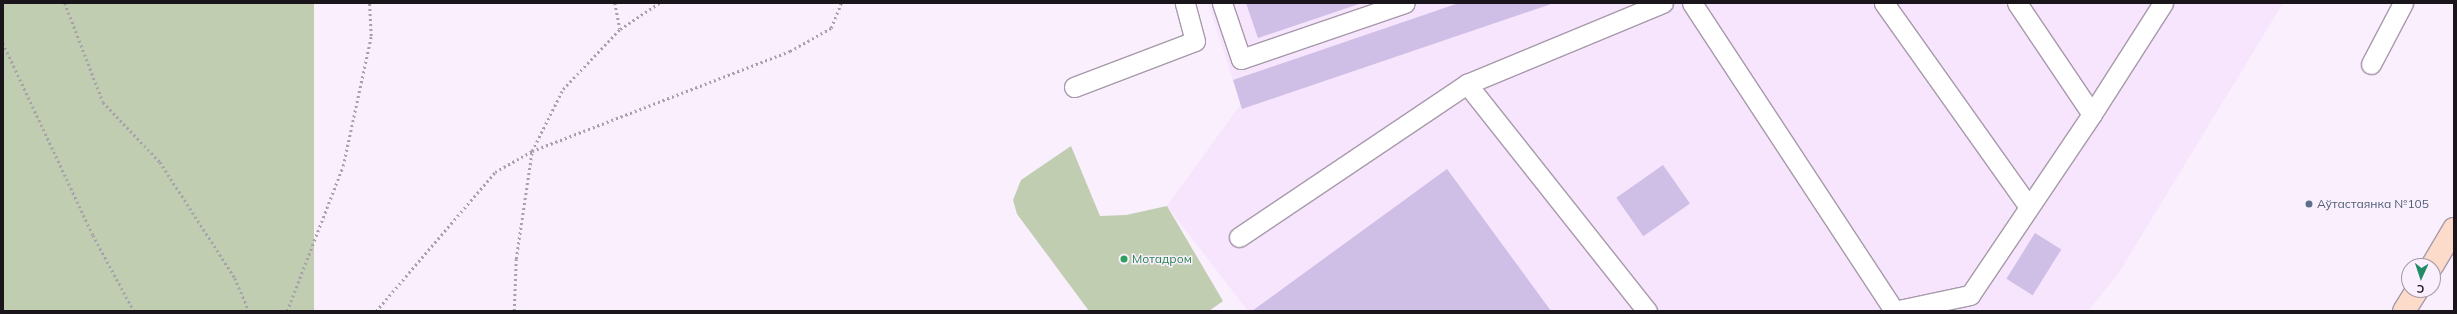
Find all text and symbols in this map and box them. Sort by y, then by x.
place label: Аўтастаянка №105 [2317,197,2429,211]
marker: Аўтастаянка №105 [2304,199,2314,209]
place label: Мотадром [1132,252,1192,266]
marker: Мотадром [1119,254,1129,264]
north arrow [2401,258,2441,298]
text: С [2416,282,2425,296]

